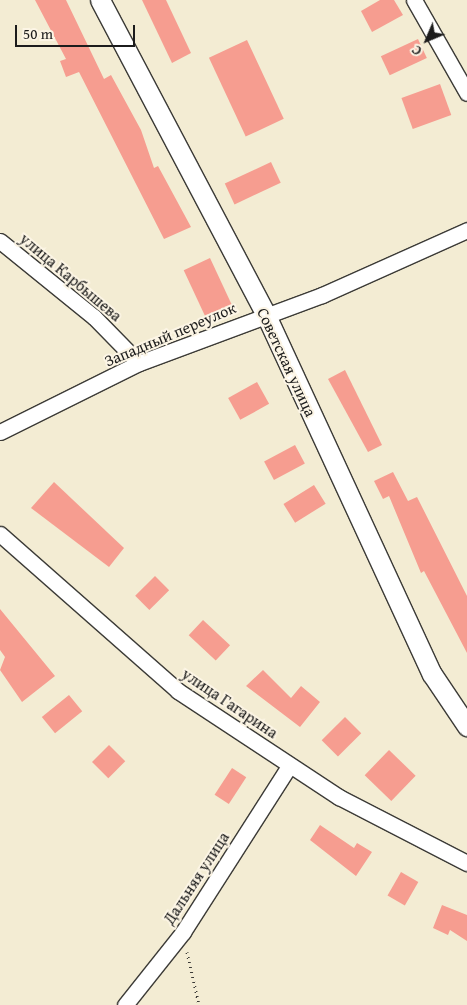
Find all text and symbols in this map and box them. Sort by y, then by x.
scale bar [18,15,138,47]
north arrow [402,15,452,65]
text: 50 m [23,23,53,44]
text: С [407,41,426,60]
street label: улица Карбышева [16,229,126,325]
street label: Западный переулок [101,298,239,370]
street label: Советская улица [253,305,321,419]
street label: улица Гагарина [178,664,282,742]
street label: Дальняя улица [159,828,233,928]

